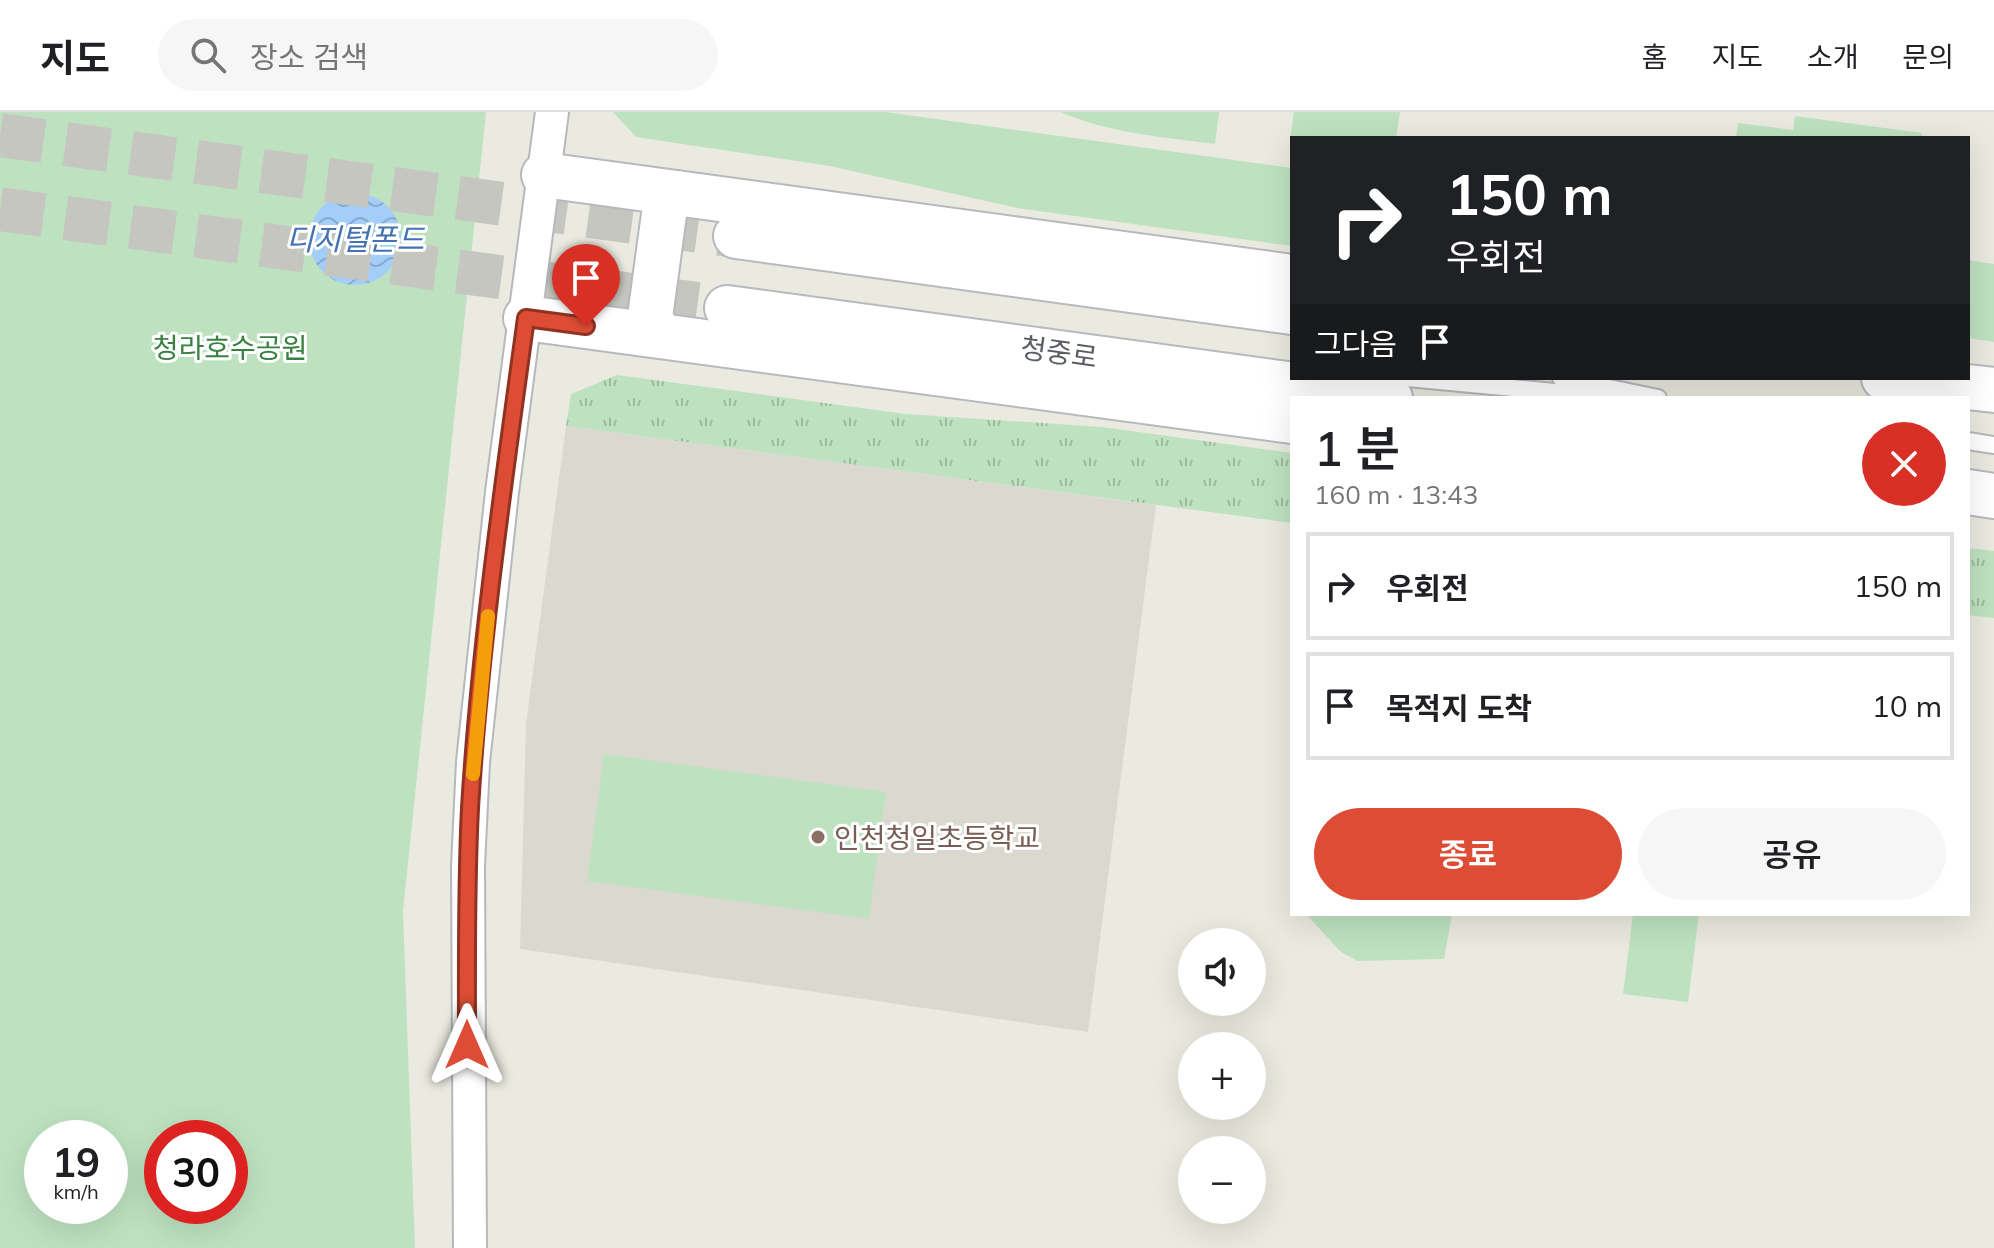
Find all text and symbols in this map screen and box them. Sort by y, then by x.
search box [158,19,718,91]
icon: search [186,33,230,77]
text: 지도 [40,34,110,82]
text: 장소 검색 [250,38,368,76]
text: 홈 [1642,39,1667,74]
text: 지도 [1711,39,1763,74]
text: 소개 [1807,39,1858,74]
text: 문의 [1902,39,1954,74]
text: 150 m [1446,159,1613,229]
icon: right [1314,168,1418,272]
water label: 디지털폰드 [286,220,425,258]
text: 우회전 [1446,234,1545,279]
pin [552,244,620,326]
icon: arrive [564,256,608,300]
icon: arrive [1413,320,1457,364]
text: 그다음 [1314,325,1397,363]
street label: 청중로 [1018,329,1100,375]
park label: 청라호수공원 [153,330,307,365]
text: 1 분 [1314,418,1400,478]
button: close [1862,422,1946,506]
text: 160 m · 13:43 [1314,478,1478,511]
icon: right [1318,564,1362,608]
text: 150 m [1854,567,1942,605]
text: 우회전 [1386,569,1469,607]
icon: arrive [1318,684,1362,728]
text: 10 m [1872,687,1942,725]
text: 목적지 도착 [1386,689,1532,727]
button: 종료 [1314,808,1622,900]
button: 공유 [1638,808,1946,900]
place label: 인천청일초등학교 [834,820,1040,855]
marker: 인천청일초등학교 [809,828,827,846]
map controls [1178,928,1266,1224]
button: sound [1178,928,1266,1016]
position arrow [425,1003,509,1087]
button: + [1178,1032,1266,1120]
speed limit sign: 30 [144,1120,248,1224]
button: − [1178,1136,1266,1224]
text: 19 [52,1137,100,1187]
text: km/h [53,1179,99,1204]

